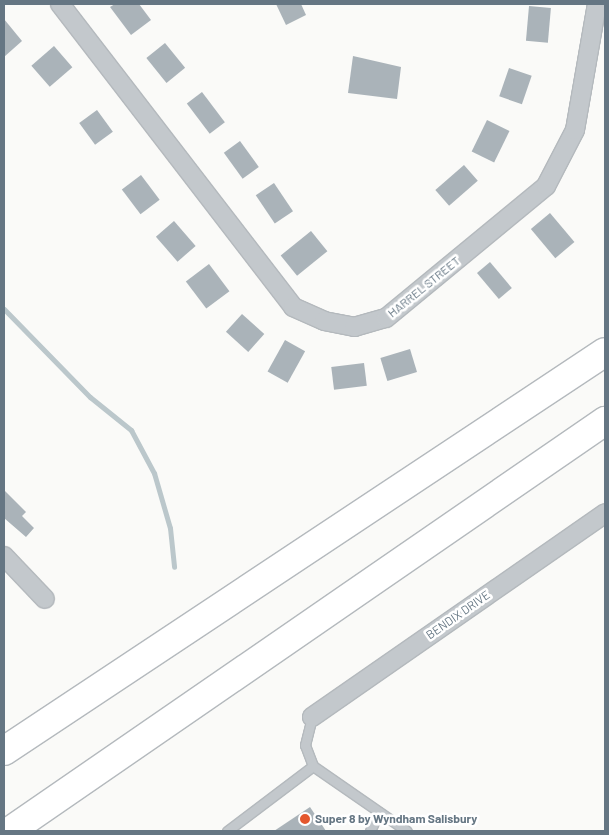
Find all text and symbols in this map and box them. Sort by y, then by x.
street label: HARREL STREET [385,254,463,320]
street label: BENDIX DRIVE [423,588,493,642]
place label: Super 8 by Wyndham Salisbury [315,812,477,826]
marker: Super 8 by Wyndham Salisbury [299,813,311,825]

